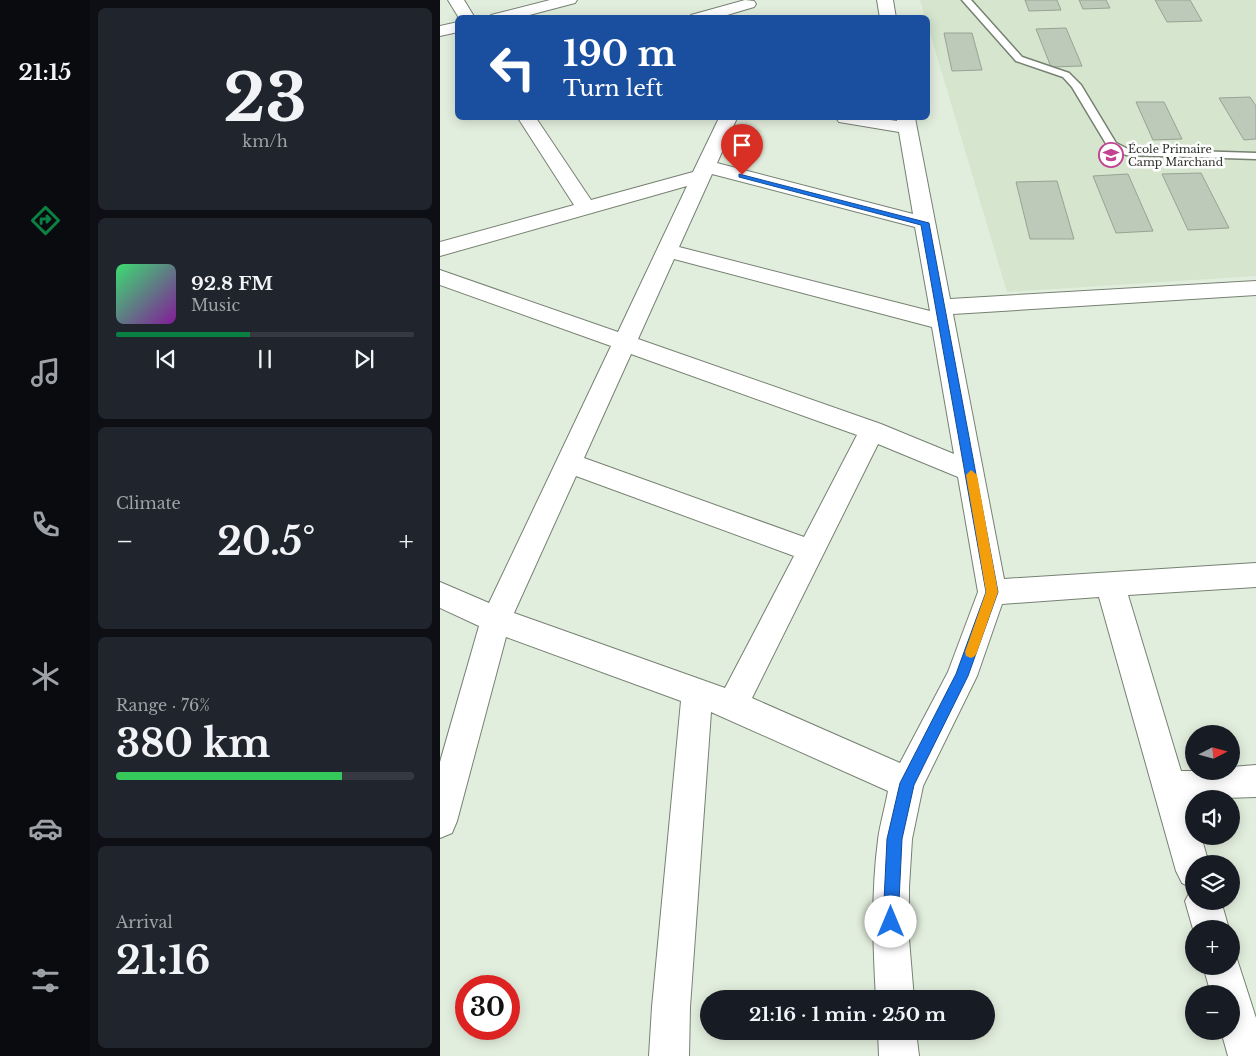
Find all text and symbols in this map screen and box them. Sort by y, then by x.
text: 190 m [563,32,676,75]
icon: left [480,35,545,100]
text: 23 [223,58,307,139]
text: 21:15 [19,59,71,86]
text: Turn left [563,75,663,102]
pin [721,124,763,175]
text: km/h [242,131,288,151]
icon: arrive [728,131,756,159]
school or university icon: École Primaire Camp Marchand [1098,142,1124,168]
place label: École Primaire Camp Marchand [1128,142,1224,169]
icon: directions [28,203,63,238]
text: 92.8 FM [191,272,273,295]
text: Music [191,295,240,315]
icon: previous [152,345,180,373]
icon: pause [251,345,279,373]
icon: next [350,345,378,373]
icon: music [28,355,63,390]
text: Climate [116,493,181,513]
icon: phone [28,507,63,542]
text: 20.5° [217,518,315,565]
text: − [116,524,134,559]
text: + [399,524,414,559]
icon: climate [28,659,63,694]
text: Range · 76% [116,695,210,715]
text: 380 km [116,720,270,767]
north arrow [1185,725,1240,780]
map controls [1185,725,1240,1040]
button: sound [1185,790,1240,845]
icon: car [28,811,63,846]
button: layers [1185,855,1240,910]
position arrow [864,895,916,947]
text: Arrival [116,912,173,932]
button: + [1185,920,1240,975]
text: 21:16 [116,937,210,984]
icon: filters [28,963,63,998]
speed limit sign: 30 [455,975,520,1040]
button: − [1185,985,1240,1040]
text: 21:16 · 1 min · 250 m [749,1003,946,1026]

